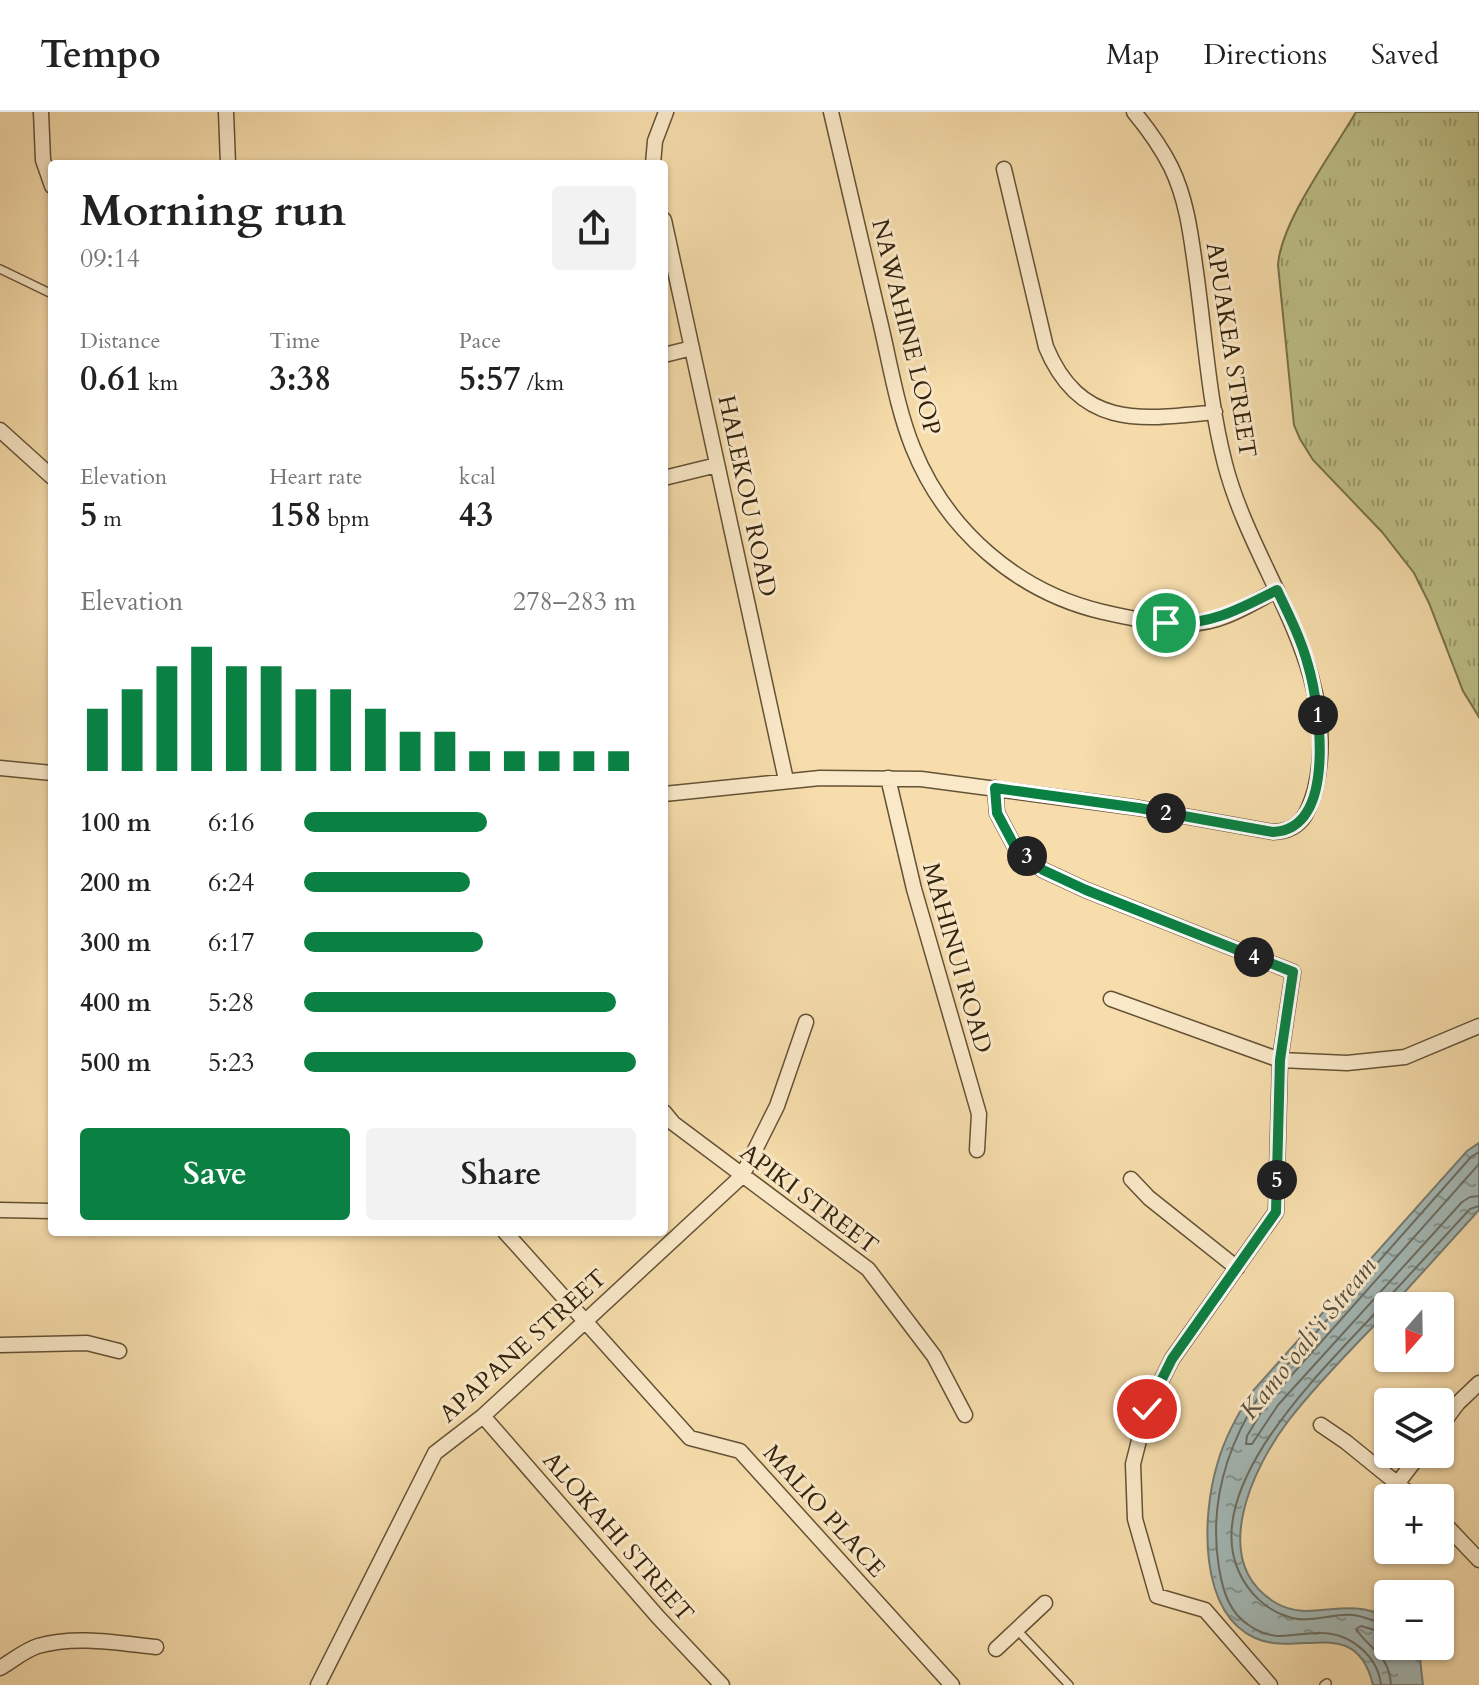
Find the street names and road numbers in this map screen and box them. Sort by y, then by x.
street label: NAWAHINE LOOP [863,216,949,438]
street label: APUAKEA STREET [1198,240,1264,460]
street label: HALEKOU ROAD [710,392,784,600]
street label: MAHINUI ROAD [914,859,1000,1057]
street label: APIKI STREET [733,1136,885,1262]
street label: APAPANE STREET [432,1262,614,1430]
street label: MALIO PLACE [755,1437,893,1585]
street label: ALOKAHI STREET [535,1445,701,1629]

